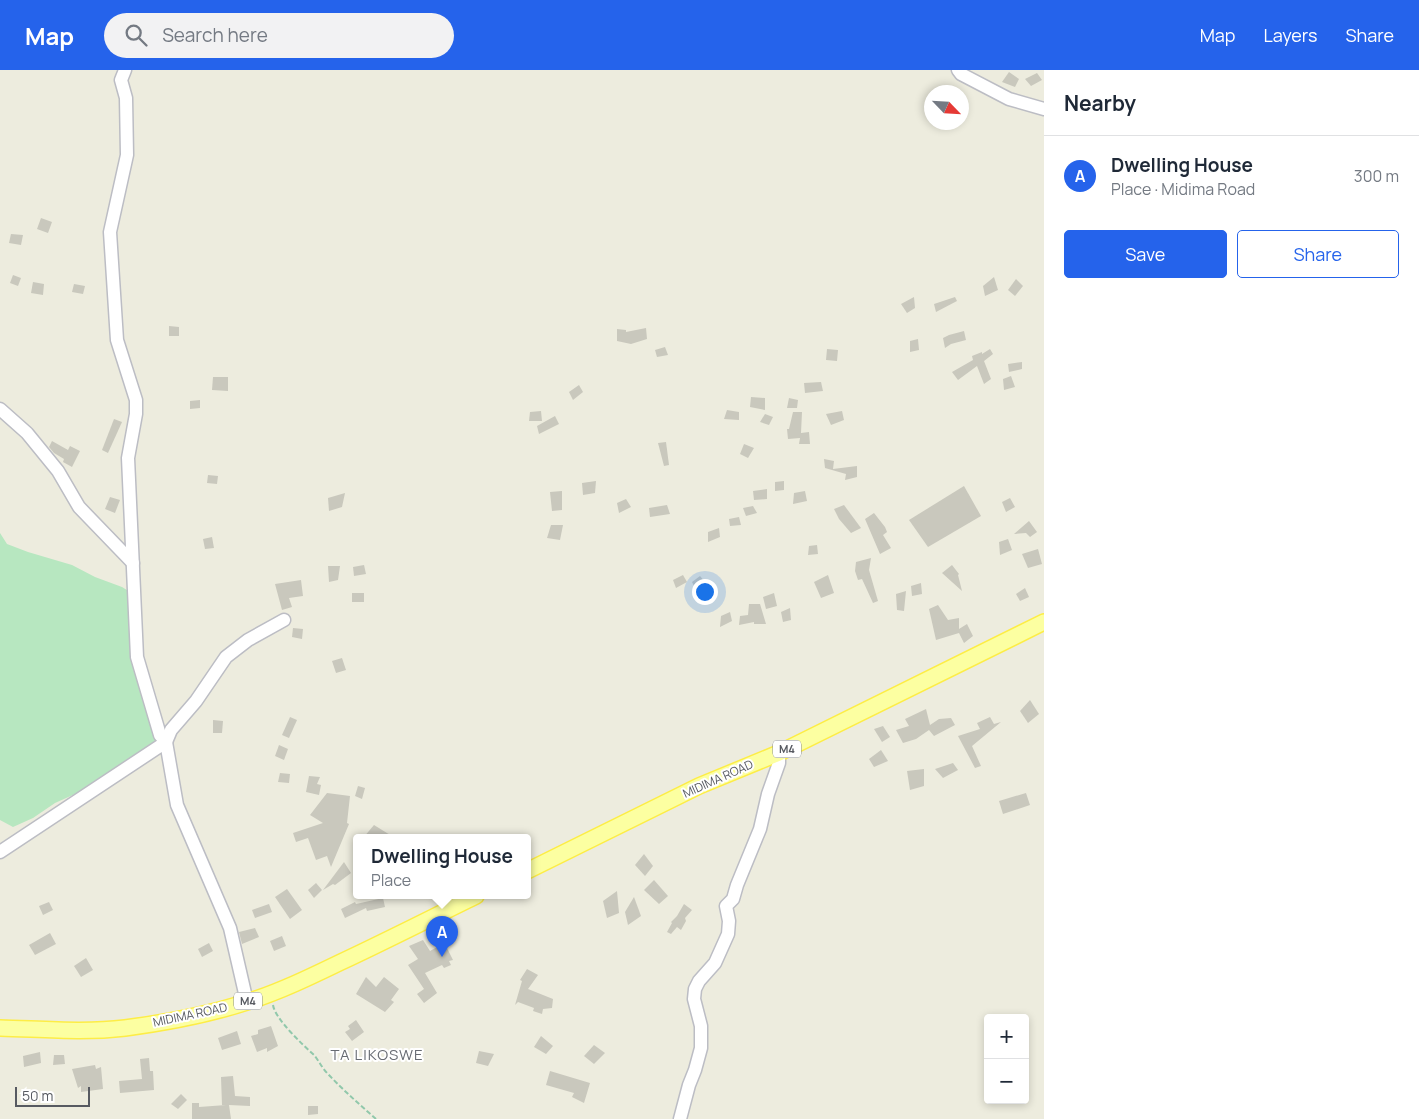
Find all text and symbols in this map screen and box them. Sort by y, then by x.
search box [104,13,454,58]
text: Map [25,19,74,52]
icon: search [122,21,150,49]
text: Search here [162,22,268,48]
text: Map [1200,23,1235,47]
text: Layers [1263,23,1317,47]
text: Share [1345,23,1394,47]
north arrow [924,85,969,130]
text: Nearby [1064,89,1136,117]
text: Dwelling House [1111,152,1253,178]
text: A [1075,165,1085,187]
text: 300 m [1354,165,1399,187]
text: Place · Midima Road [1111,178,1255,200]
button: Save [1064,230,1227,278]
button: Share [1237,230,1399,278]
your location [692,579,718,605]
road number: M4 [773,741,801,758]
street label: MIDIMA ROAD [680,755,756,802]
popup [353,834,531,899]
text: Dwelling House [371,843,513,869]
text: Place [371,869,411,891]
pin: A [426,916,458,957]
road number: M4 [234,992,262,1009]
street label: MIDIMA ROAD [151,998,229,1031]
map controls [984,1014,1029,1104]
button: + [984,1014,1029,1059]
district label: TA LIKOSWE [330,1044,424,1065]
button: − [984,1059,1029,1104]
scale bar [15,1084,90,1107]
text: 50 m [22,1086,53,1105]

